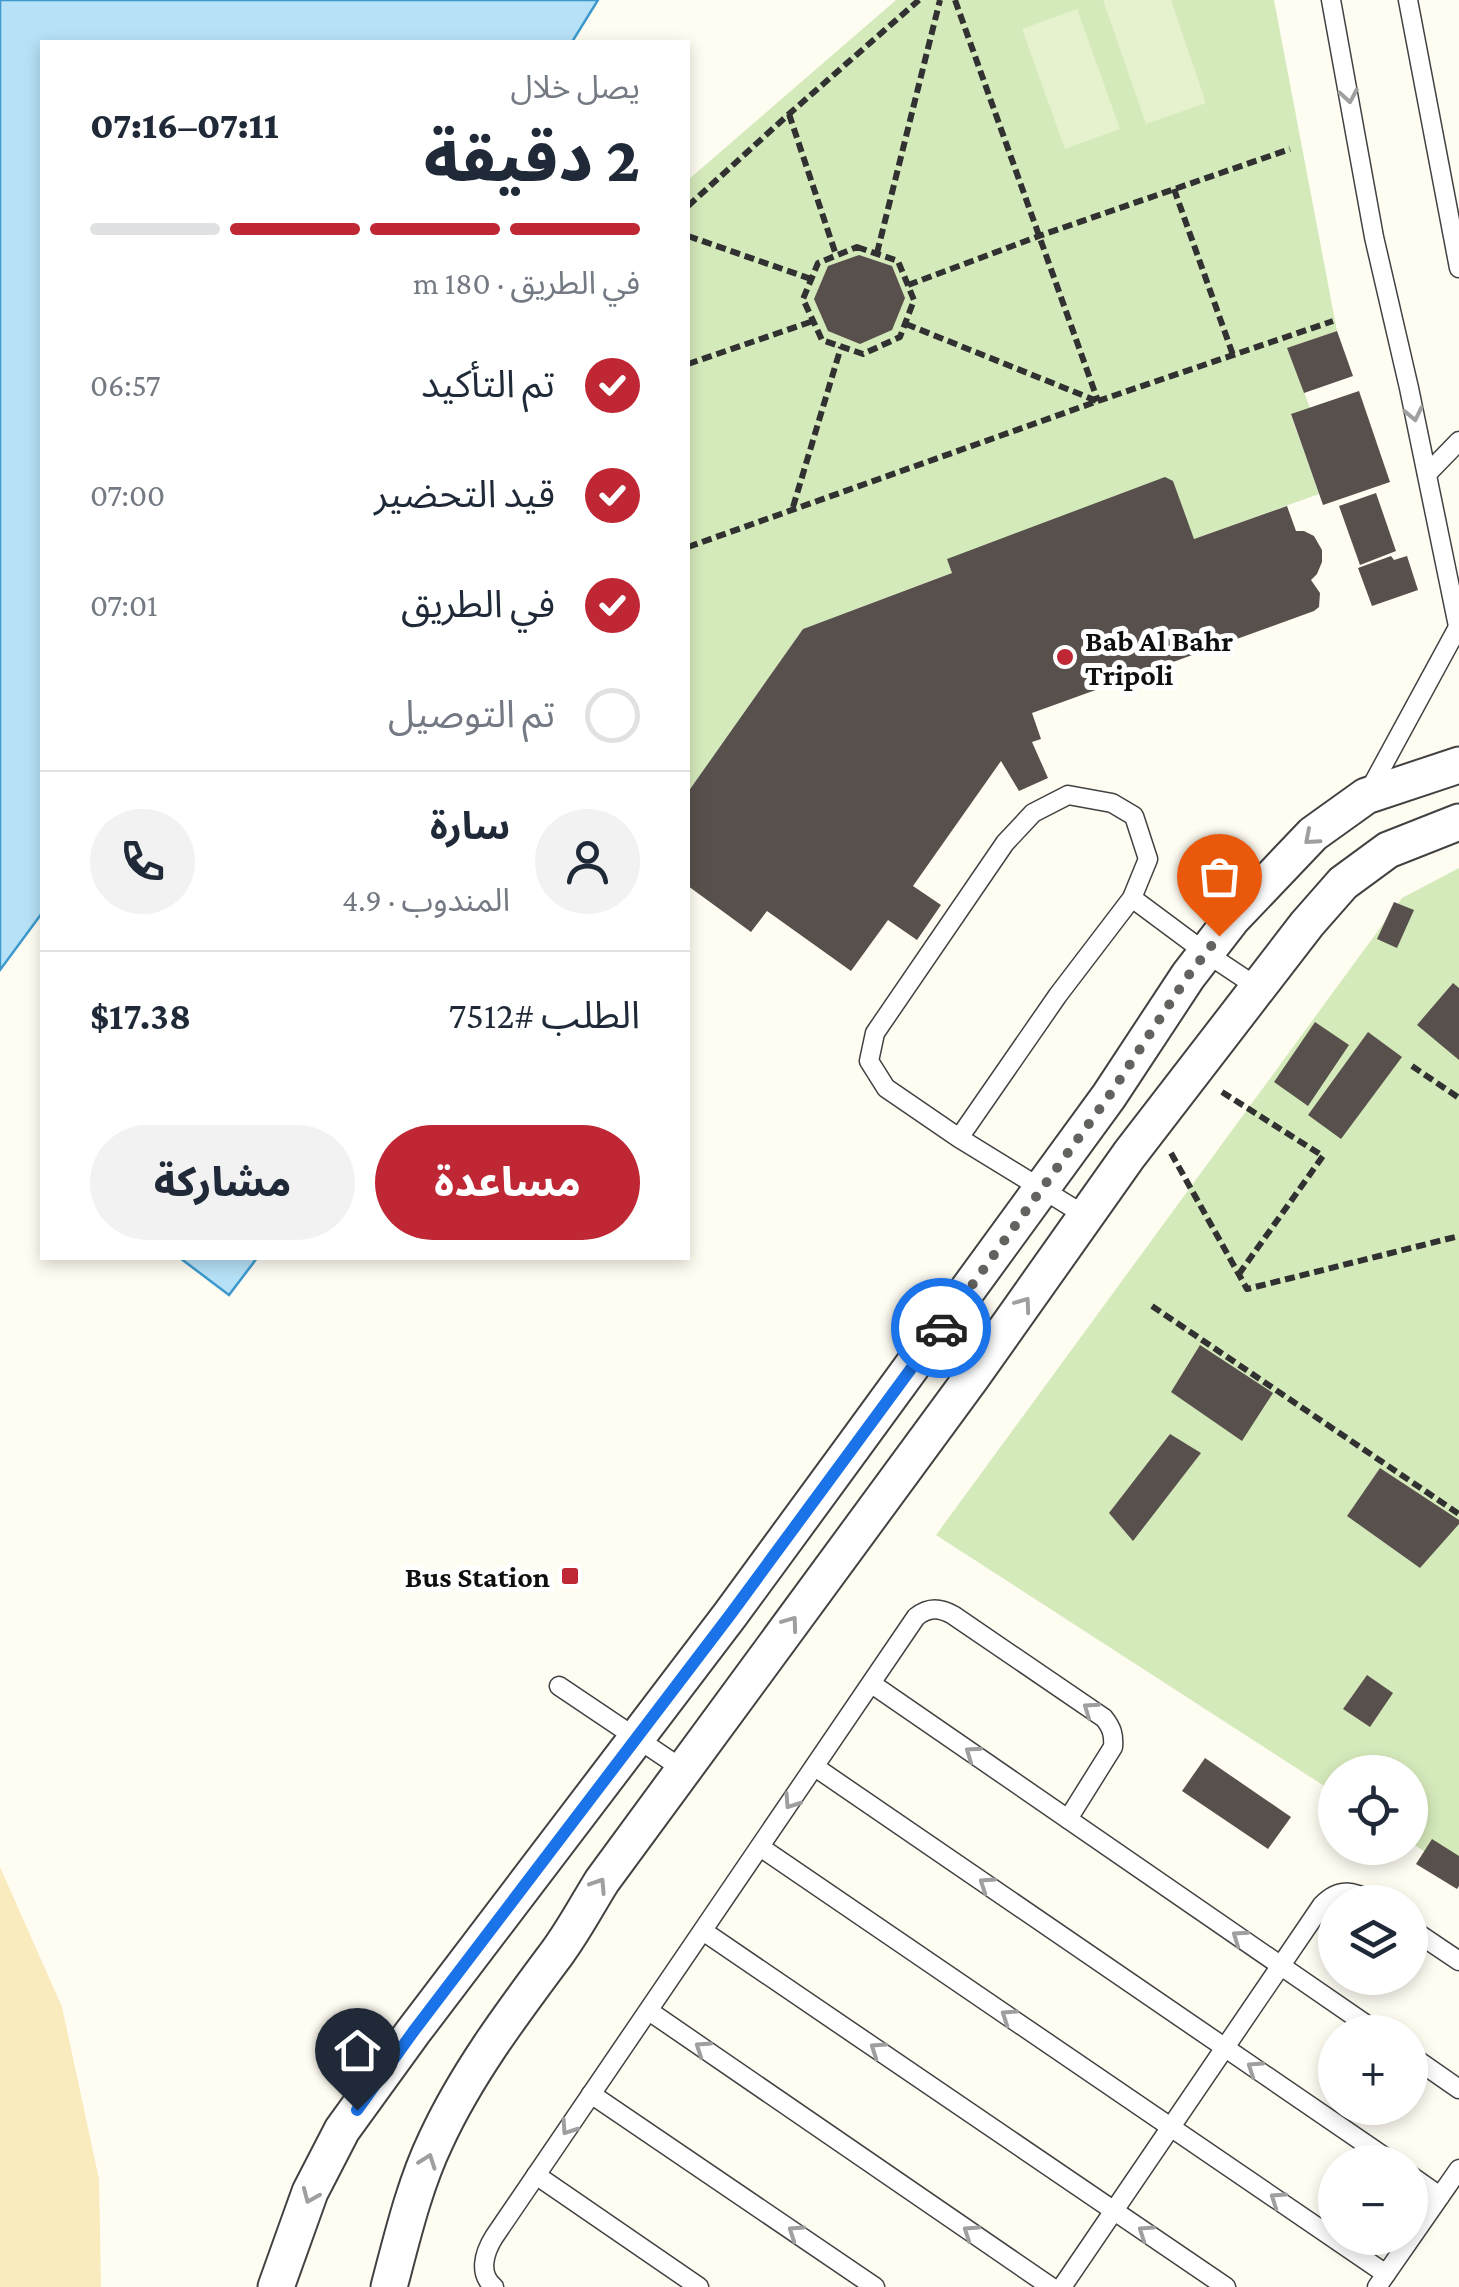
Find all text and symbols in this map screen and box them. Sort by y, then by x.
text: يصل خلال [510,69,640,105]
one-way arrow [1337,87,1358,104]
text: 07:11–07:16 [90,104,279,146]
text: 2 دقيقة [424,123,640,195]
text: في الطريق · 180 m [413,265,640,301]
icon: check [585,358,640,413]
text: تم التأكيد [421,363,555,405]
text: 06:57 [90,367,161,403]
one-way arrow [1403,405,1424,422]
icon: check [585,468,640,523]
text: قيد التحضير [374,473,555,515]
text: 07:00 [90,477,165,513]
icon: check [585,578,640,633]
text: في الطريق [401,583,555,625]
text: 07:01 [90,587,158,623]
place label: Bab Al Bahr Tripoli [1085,624,1233,691]
marker: Bab Al Bahr Tripoli [1054,646,1076,668]
text: تم التوصيل [388,693,555,735]
text: سارة [430,805,510,847]
button: phone [90,809,195,914]
button: person [535,809,640,914]
one-way arrow [1304,826,1323,844]
pin [1177,834,1262,937]
icon: bag [1192,849,1247,904]
text: المندوب · 4.9 [342,882,510,918]
text: الطلب #7512 [449,994,640,1036]
text: $17.38 [90,995,191,1037]
button: مشاركة [90,1125,355,1240]
button: مساعدة [375,1125,640,1240]
courier [891,1278,991,1378]
one-way arrow [1012,1297,1030,1315]
icon: car [914,1301,969,1356]
place label: Bus Station [405,1560,550,1593]
marker: Bus Station [559,1565,581,1587]
one-way arrow [780,1616,797,1634]
one-way arrow [1083,1703,1102,1721]
one-way arrow [964,1747,983,1765]
map controls [1318,1755,1428,2255]
button: locate [1318,1755,1428,1865]
one-way arrow [785,1790,803,1809]
one-way arrow [587,1878,606,1896]
one-way arrow [978,1878,997,1896]
button: layers [1318,1885,1428,1995]
one-way arrow [1232,1931,1251,1949]
pin [315,2008,400,2111]
one-way arrow [1001,2010,1020,2028]
button: + [1318,2015,1428,2125]
icon: home [330,2023,385,2078]
one-way arrow [695,2042,714,2060]
one-way arrow [869,2043,887,2062]
one-way arrow [1246,2062,1265,2080]
one-way arrow [562,2116,580,2135]
button: − [1318,2145,1428,2255]
one-way arrow [416,2153,437,2170]
one-way arrow [302,2186,322,2204]
one-way arrow [1269,2193,1287,2212]
one-way arrow [787,2226,806,2244]
one-way arrow [963,2226,982,2244]
one-way arrow [1138,2226,1157,2244]

